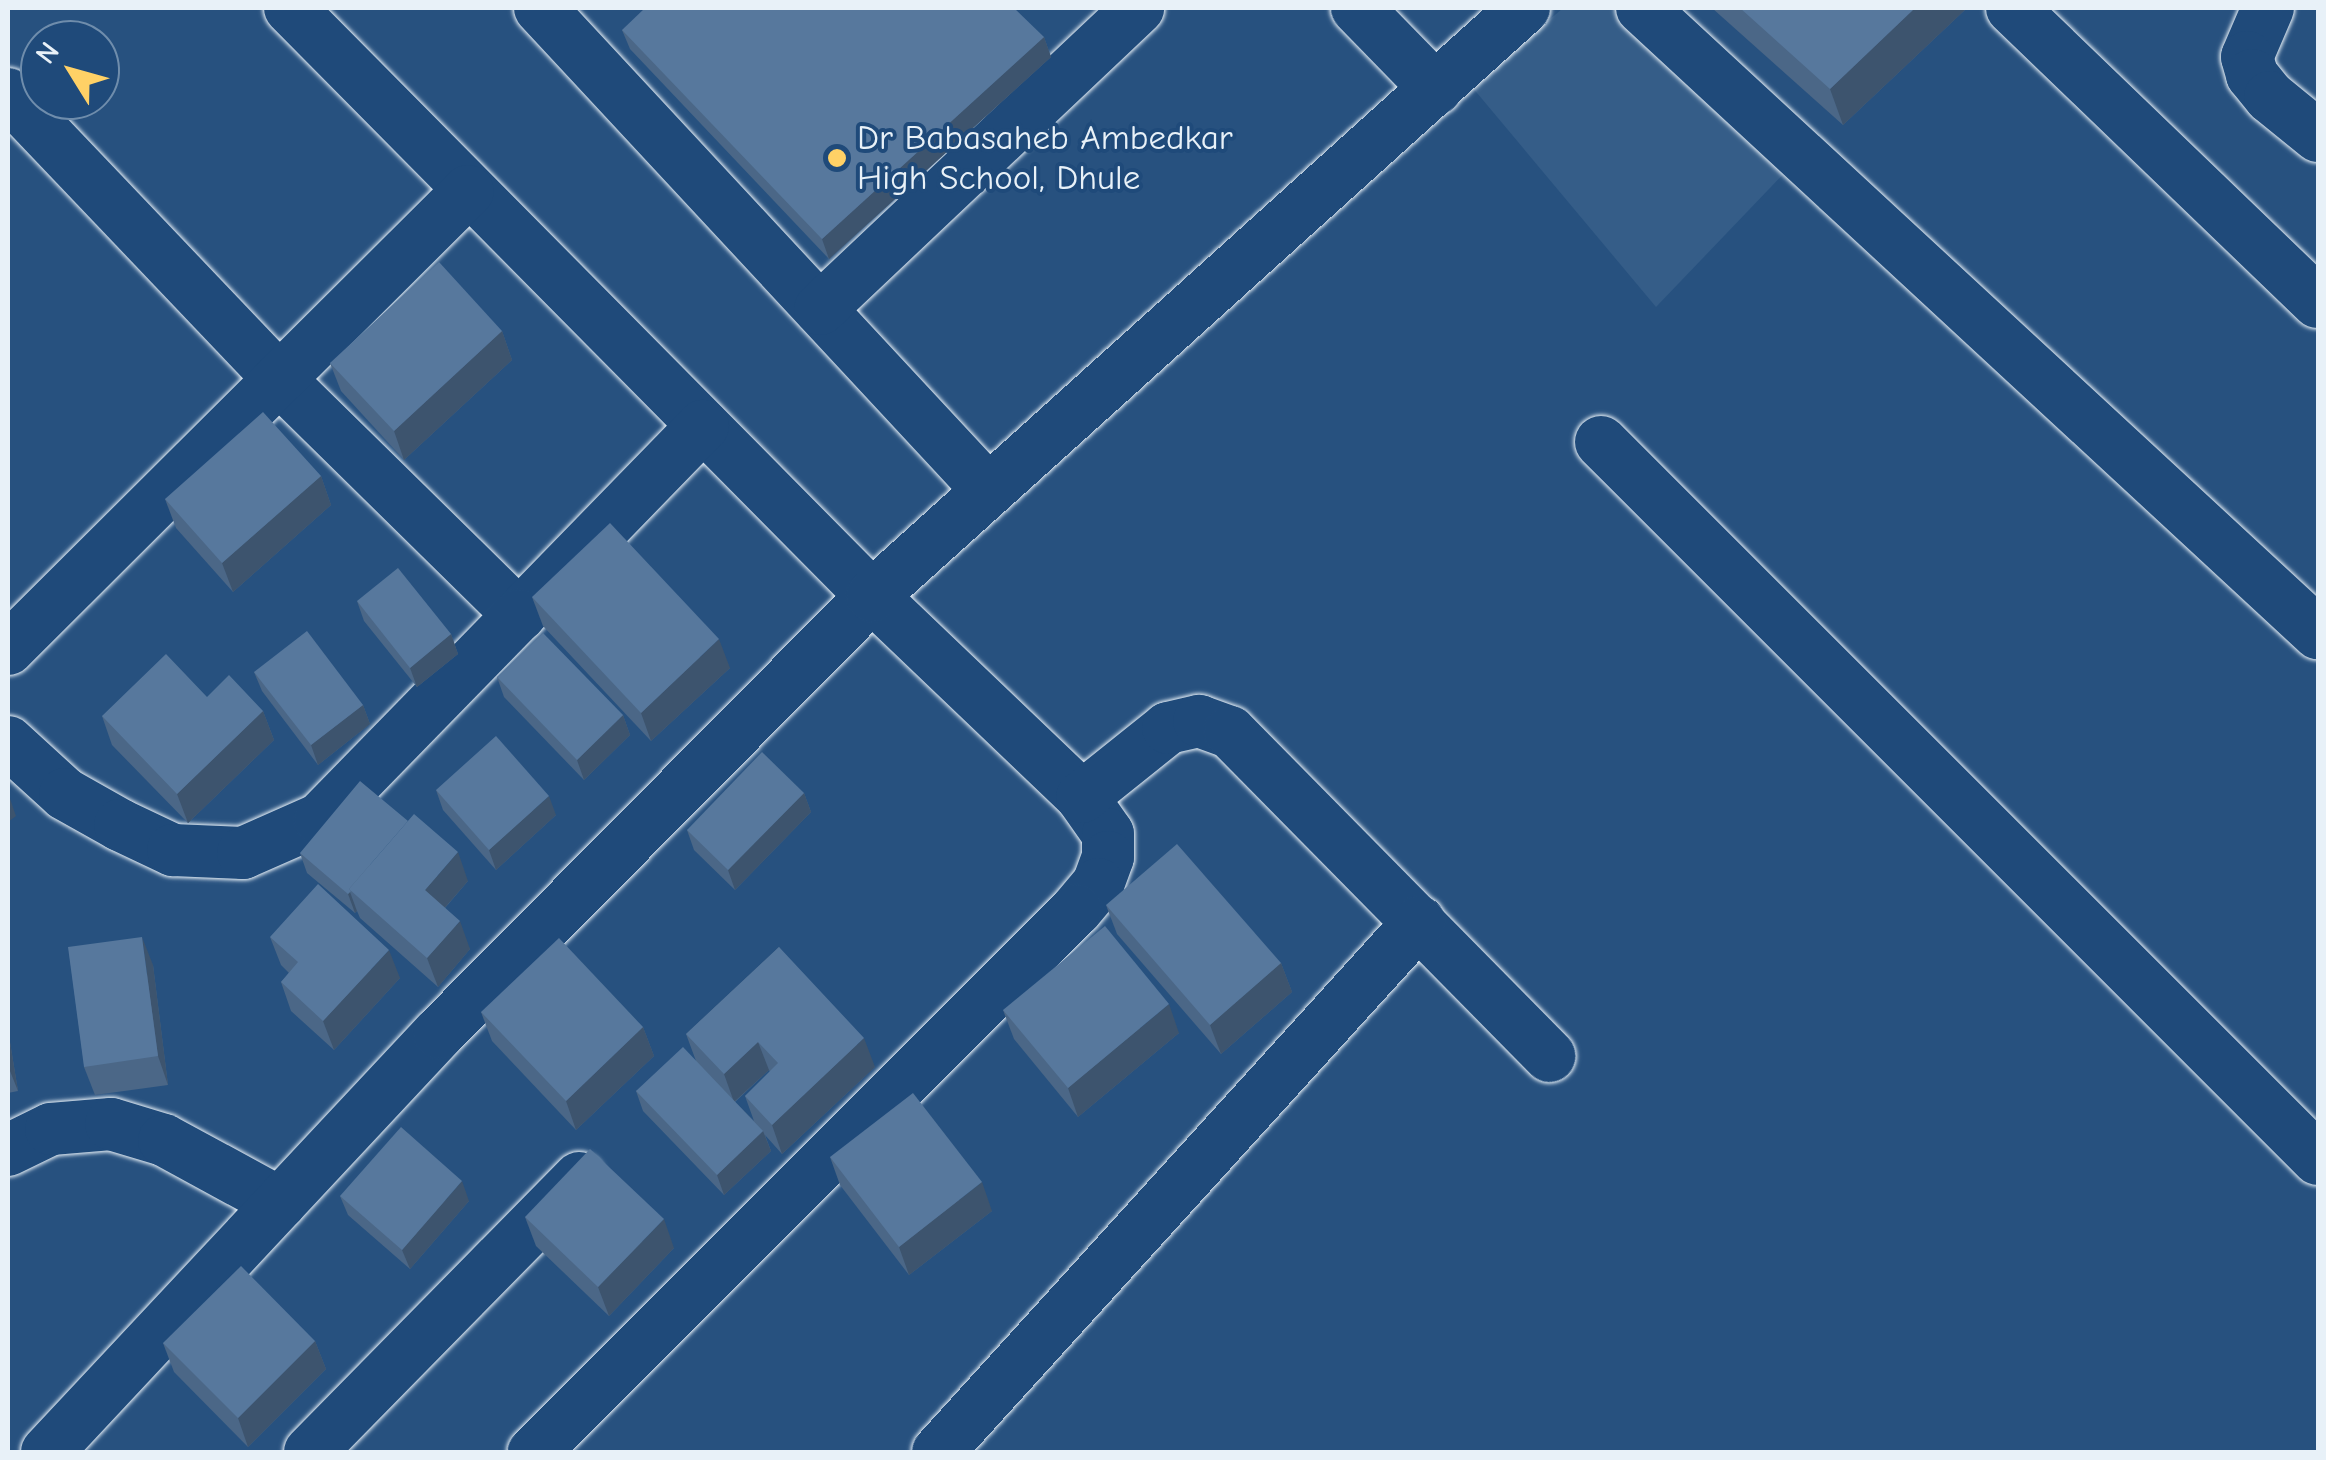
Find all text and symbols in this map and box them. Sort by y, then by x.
north arrow [20,20,120,120]
text: N [29,36,66,70]
place label: Dr Babasaheb Ambedkar High School, Dhule [857,117,1233,199]
marker: Dr Babasaheb Ambedkar High School, Dhule [826,147,848,169]

